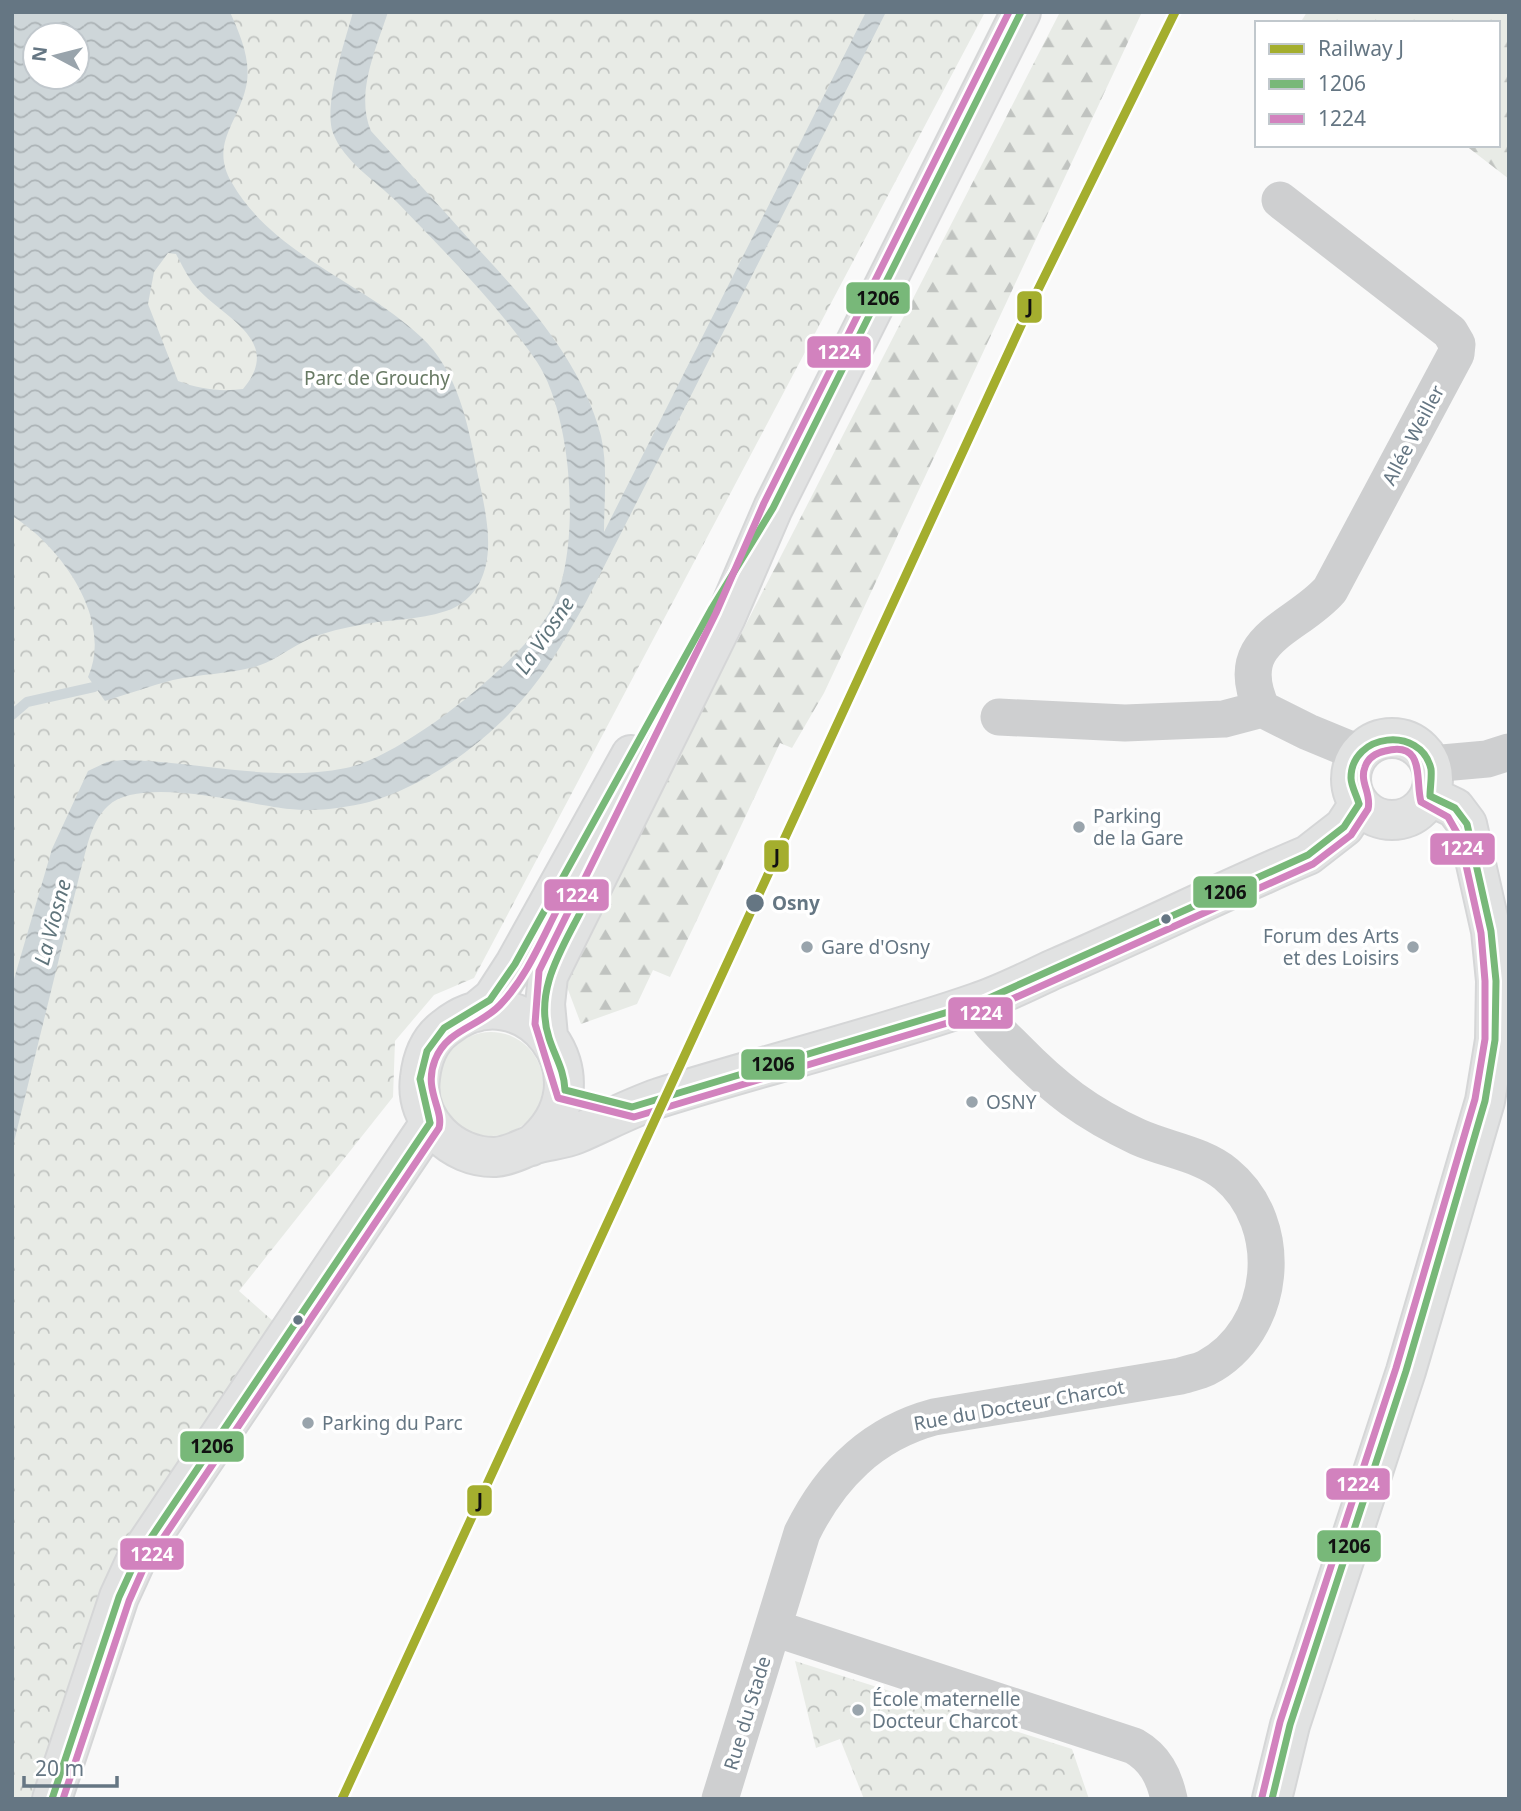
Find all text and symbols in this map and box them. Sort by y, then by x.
north arrow [21,21,91,91]
legend [1255,21,1500,147]
text: Railway J [1318,34,1404,62]
text: N [25,45,53,63]
text: 1206 [1318,69,1366,97]
text: 1224 [1318,104,1366,132]
line badge: 1206 [845,281,911,315]
text: 1206 [856,285,900,311]
line badge: J [1016,290,1043,324]
text: J [1025,293,1033,319]
line badge: 1224 [806,335,872,369]
text: 1224 [817,339,861,365]
park label: Parc de Grouchy [304,365,450,391]
street label: Allée Weiller [1376,380,1450,489]
water label: La Viosne [508,591,580,679]
place label: Parking de la Gare [1093,803,1184,851]
marker: Parking de la Gare [1071,819,1087,835]
line badge: 1224 [1429,832,1496,866]
text: 1224 [1440,835,1484,861]
line badge: J [763,839,790,873]
text: J [772,843,780,869]
line badge: 1206 [1192,875,1258,909]
water label: La Viosne [27,876,77,968]
line badge: 1224 [543,878,610,912]
text: 1206 [1203,879,1247,905]
text: 1224 [555,882,599,908]
place label: Osny [772,890,820,916]
marker: Osny [744,892,766,914]
unlabelled marker [1159,912,1173,926]
place label: Forum des Arts et des Loisirs [1263,923,1399,971]
place label: Gare d'Osny [821,934,930,960]
marker: Gare d'Osny [799,939,815,955]
marker: Forum des Arts et des Loisirs [1405,939,1421,955]
line badge: 1224 [947,996,1014,1030]
text: 1224 [959,1000,1003,1026]
line badge: 1206 [740,1048,806,1081]
text: 1206 [751,1051,795,1077]
place label: OSNY [986,1089,1037,1115]
marker: OSNY [964,1094,980,1110]
unlabelled marker [291,1313,305,1327]
street label: Rue du Docteur Charcot [912,1374,1127,1436]
place label: Parking du Parc [322,1410,463,1436]
marker: Parking du Parc [300,1415,316,1431]
line badge: 1206 [179,1430,245,1463]
text: 1206 [190,1433,234,1459]
line badge: 1224 [1325,1467,1391,1501]
text: 1224 [1336,1471,1380,1497]
line badge: J [466,1484,493,1517]
text: J [475,1487,483,1513]
line badge: 1206 [1316,1529,1382,1563]
text: 1206 [1327,1533,1371,1559]
line badge: 1224 [119,1537,185,1571]
text: 1224 [130,1541,174,1567]
street label: Rue du Stade [717,1653,777,1773]
place label: École maternelle Docteur Charcot [872,1686,1021,1734]
marker: École maternelle Docteur Charcot [850,1702,866,1718]
scale bar [24,1744,117,1788]
text: 20 m [35,1754,84,1782]

